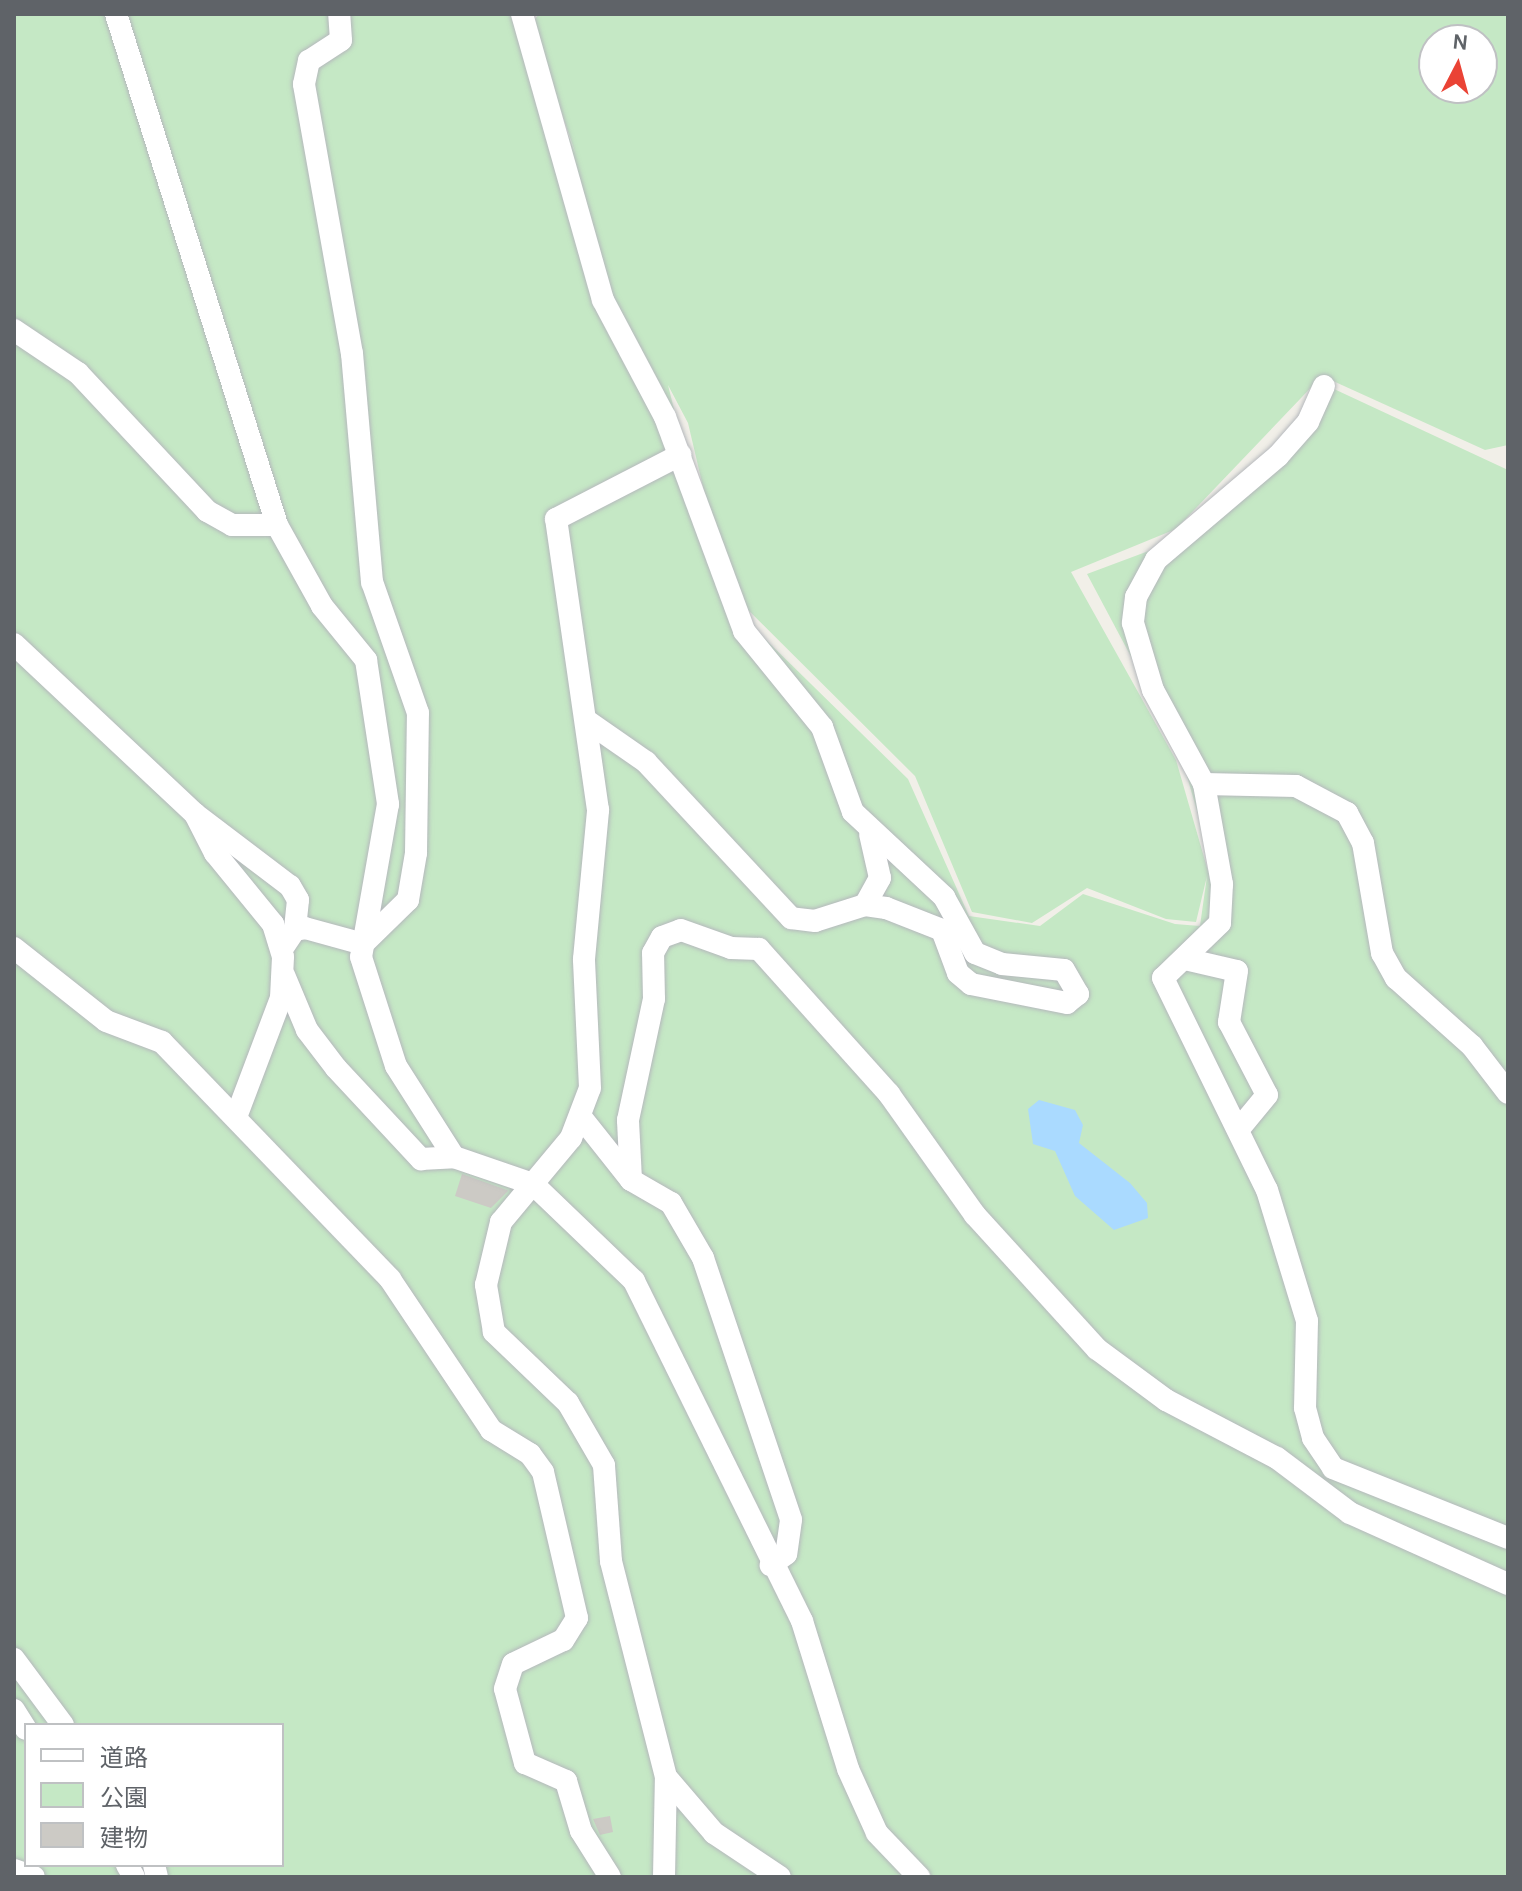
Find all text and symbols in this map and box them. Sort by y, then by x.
north arrow [1418,24,1498,104]
text: N [1451,28,1470,56]
legend [24,1723,284,1867]
text: 道路 [100,1744,148,1772]
text: 公園 [100,1784,148,1812]
text: 建物 [100,1824,148,1852]

